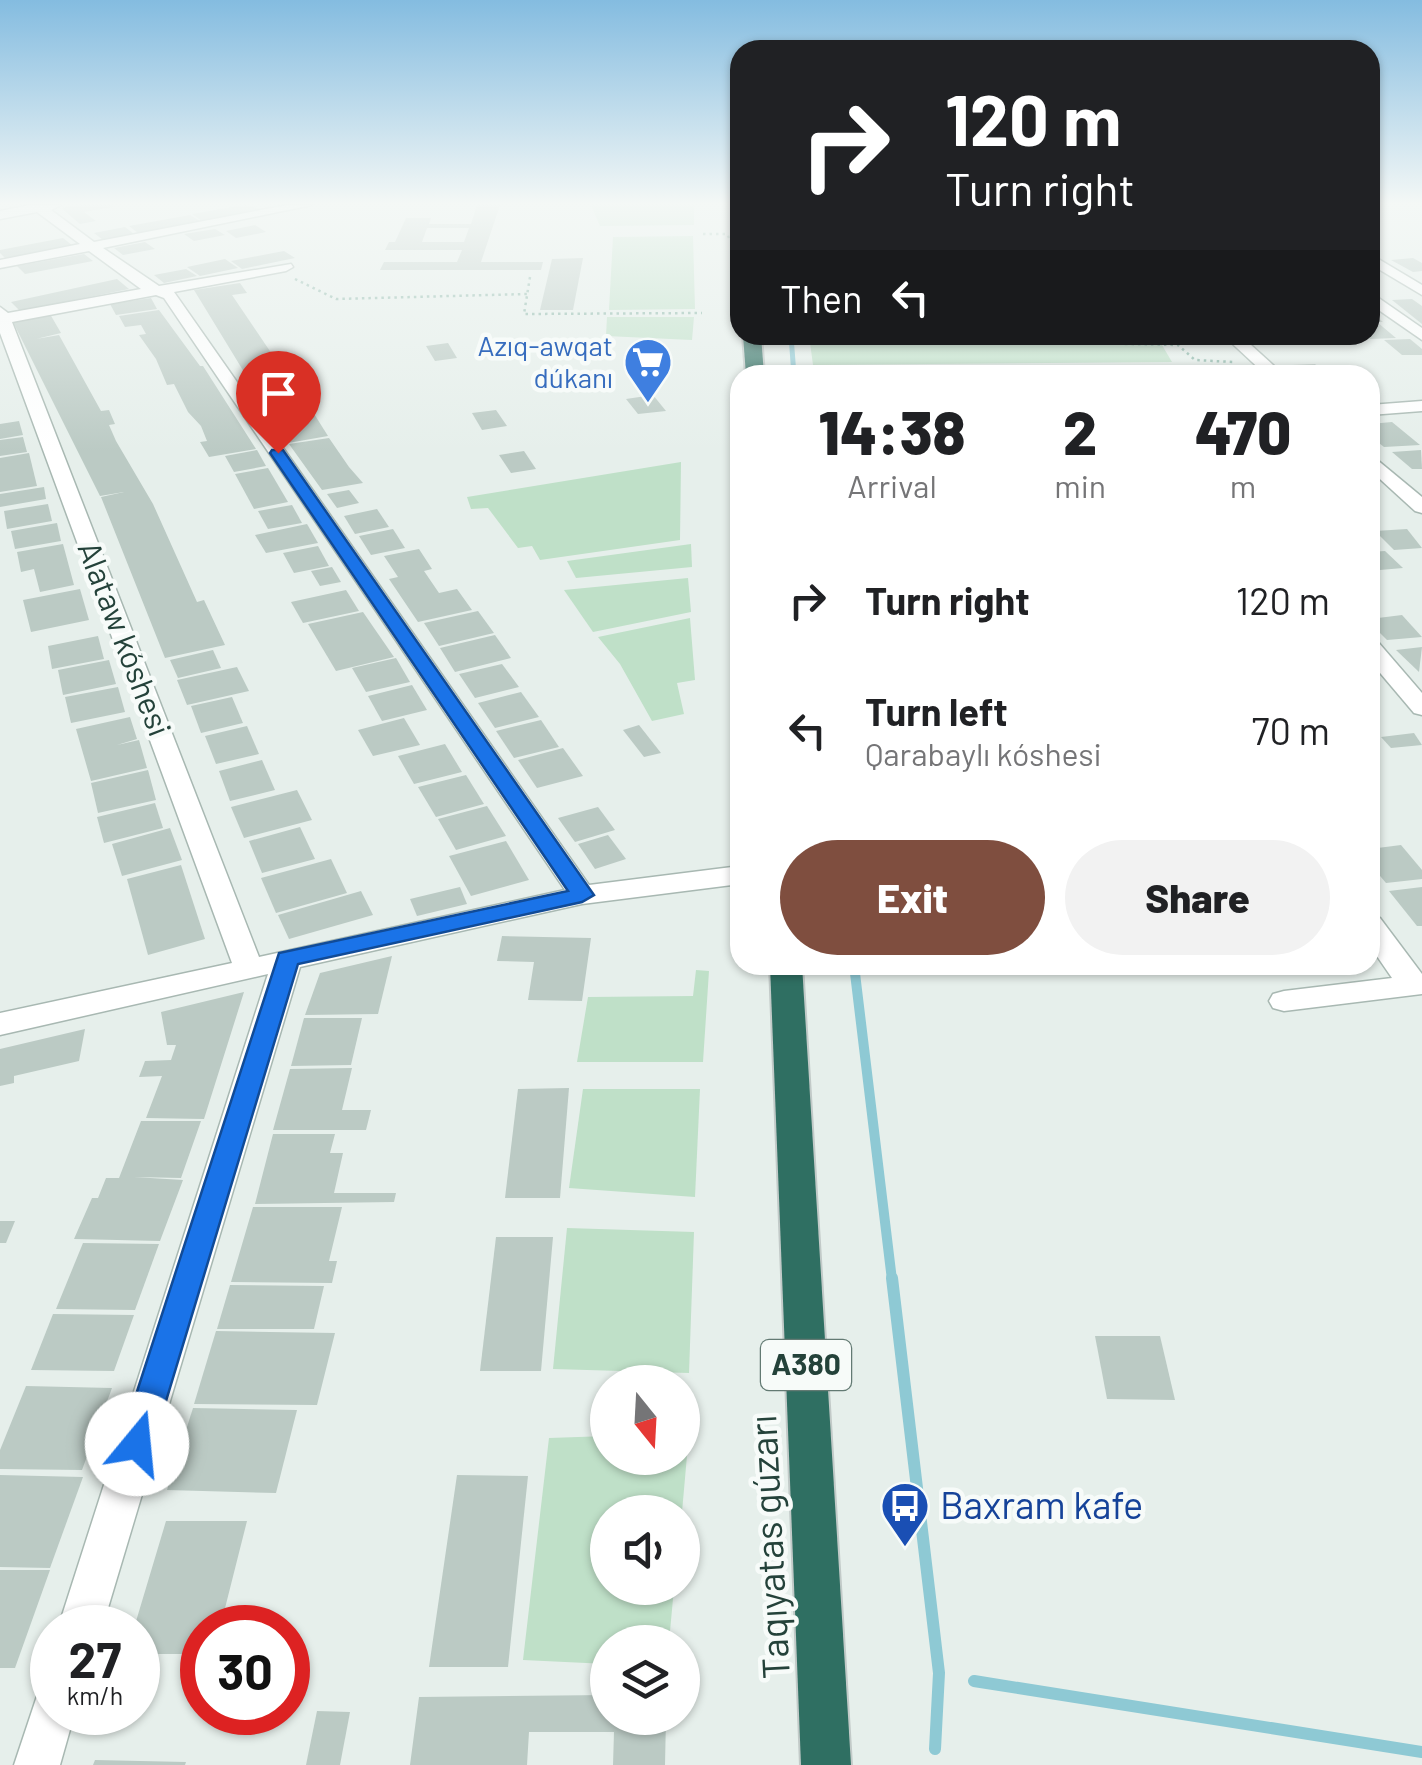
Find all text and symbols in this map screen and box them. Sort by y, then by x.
text: 120 m [945,76,1121,160]
icon: right [780,80,910,210]
text: Turn right [945,161,1135,215]
icon: left [883,270,938,325]
text: Then [780,275,863,321]
place label: Azıq-awqat dúkanı [478,328,613,394]
supermarket icon: Azıq-awqat dúkanı [622,336,674,404]
pin [236,351,321,454]
icon: arrive [251,366,306,421]
text: 14:38 [819,395,966,467]
text: 2 [1063,395,1097,467]
text: 470 [1195,395,1291,467]
text: Arrival [847,466,937,504]
text: min [1054,466,1106,504]
text: m [1230,466,1256,504]
street label: Alataw kóshesi [71,535,180,741]
icon: right [780,573,835,628]
text: Turn right [865,577,1030,623]
text: 120 m [1236,577,1330,623]
text: Turn left [865,688,1008,734]
icon: left [780,703,835,758]
text: 70 m [1252,707,1330,753]
text: Qarabaylı kóshesi [865,734,1102,772]
button: Exit [780,840,1045,955]
button: Share [1065,840,1330,955]
road number: A380 [761,1340,851,1390]
north arrow [590,1365,700,1475]
map controls [590,1365,700,1735]
position arrow [85,1392,189,1496]
street label: Taqıyatas gúzarı [738,1414,798,1680]
bus stop icon: Baxram kafe [879,1480,931,1548]
place label: Baxram kafe [940,1481,1143,1527]
button: sound [590,1495,700,1605]
speed limit sign: 30 [180,1605,310,1735]
button: layers [590,1625,700,1735]
text: 27 [69,1628,121,1688]
text: km/h [67,1680,123,1710]

